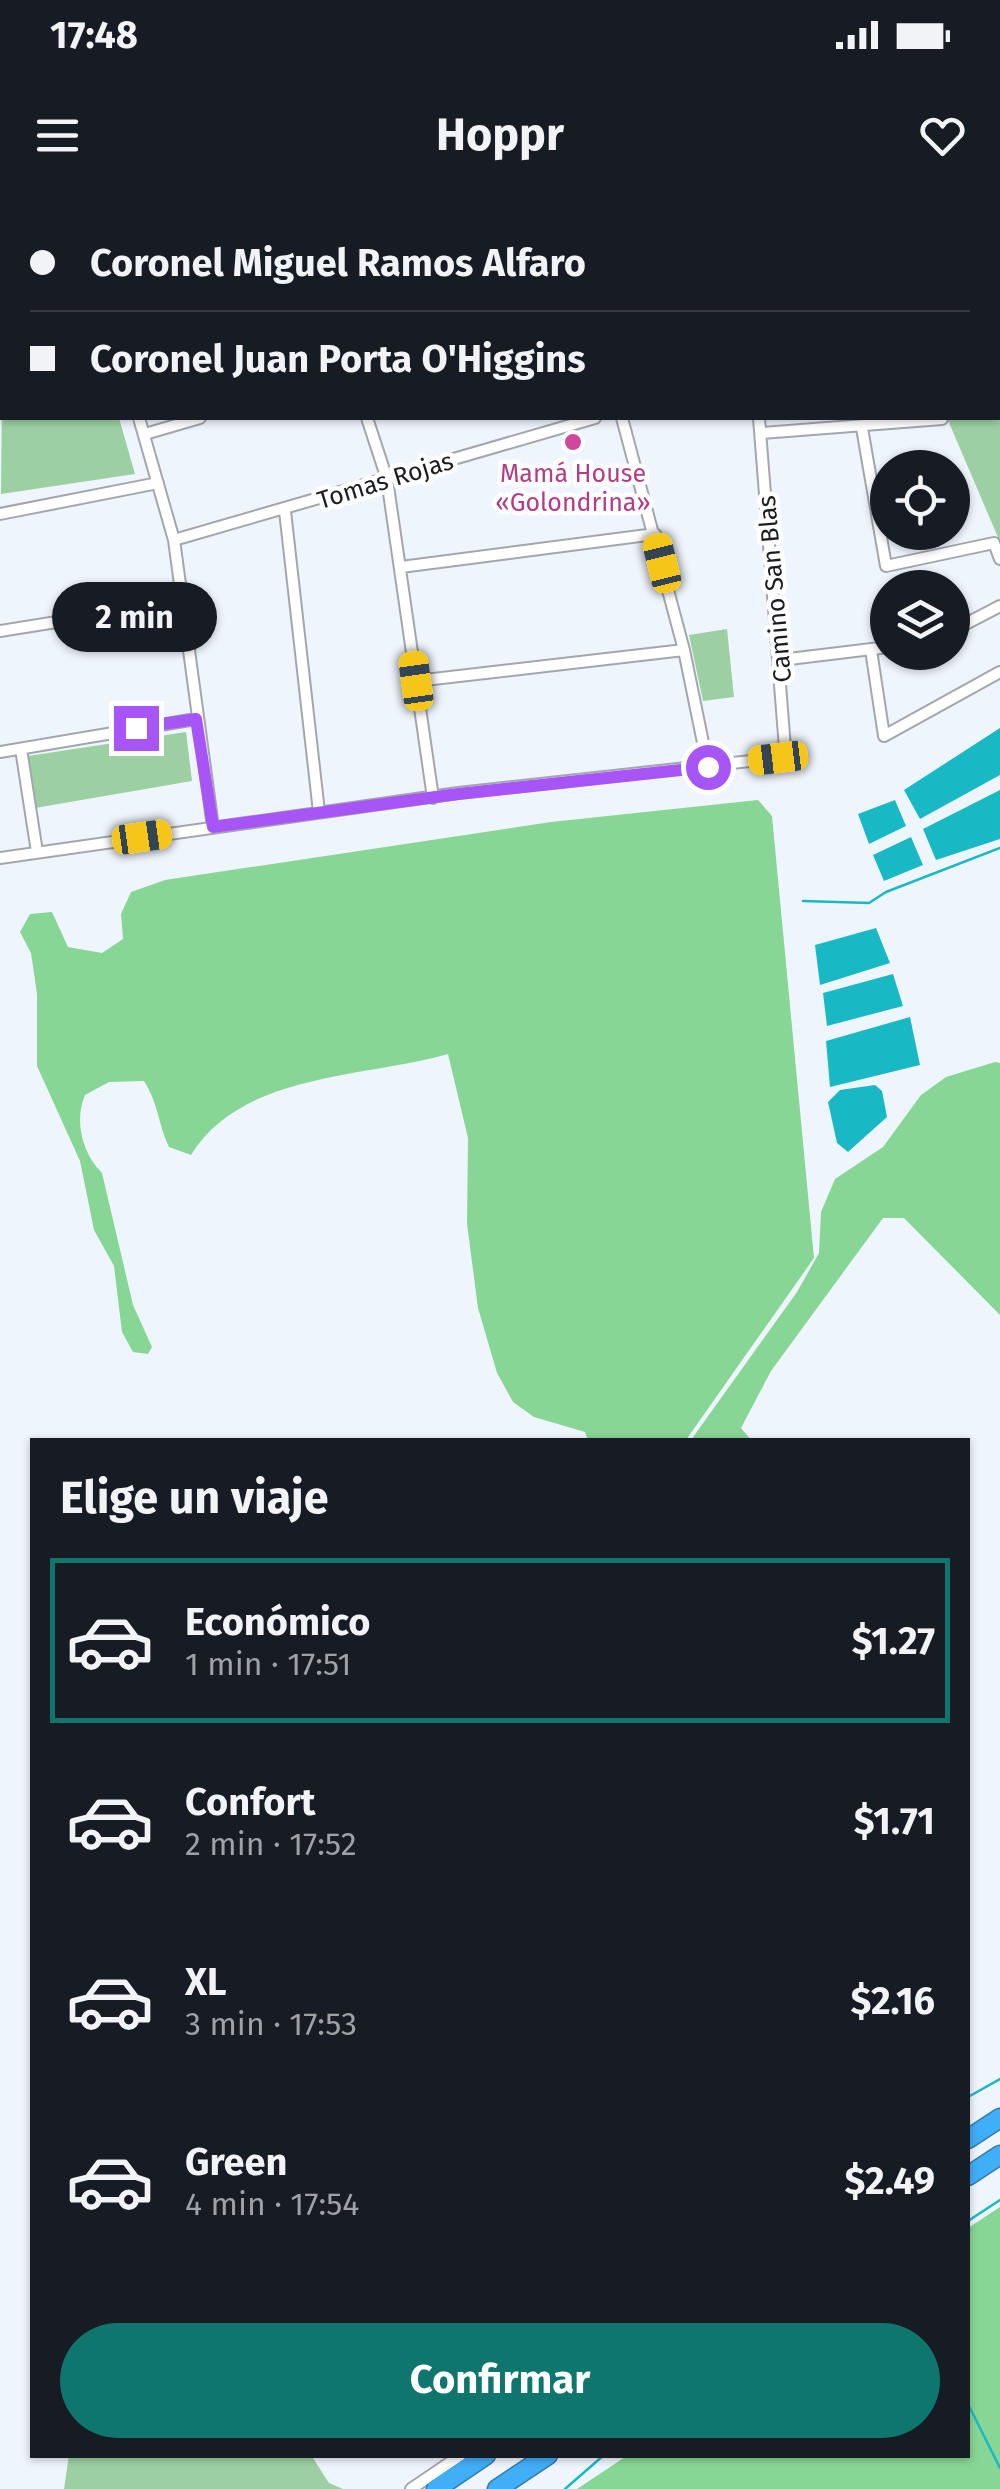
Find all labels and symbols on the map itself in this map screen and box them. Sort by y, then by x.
marker: Mamá House «Golondrina» [562,431,584,453]
street label: Tomas Rojas [314,446,457,516]
place label: Mamá House «Golondrina» [495,459,651,518]
street label: Camino San Blas [752,494,798,684]
car [640,530,684,596]
callout: 2 min [54,583,218,653]
car [397,649,435,713]
route end [114,706,159,751]
car [746,739,810,777]
route start [686,745,731,790]
car [110,818,174,856]

